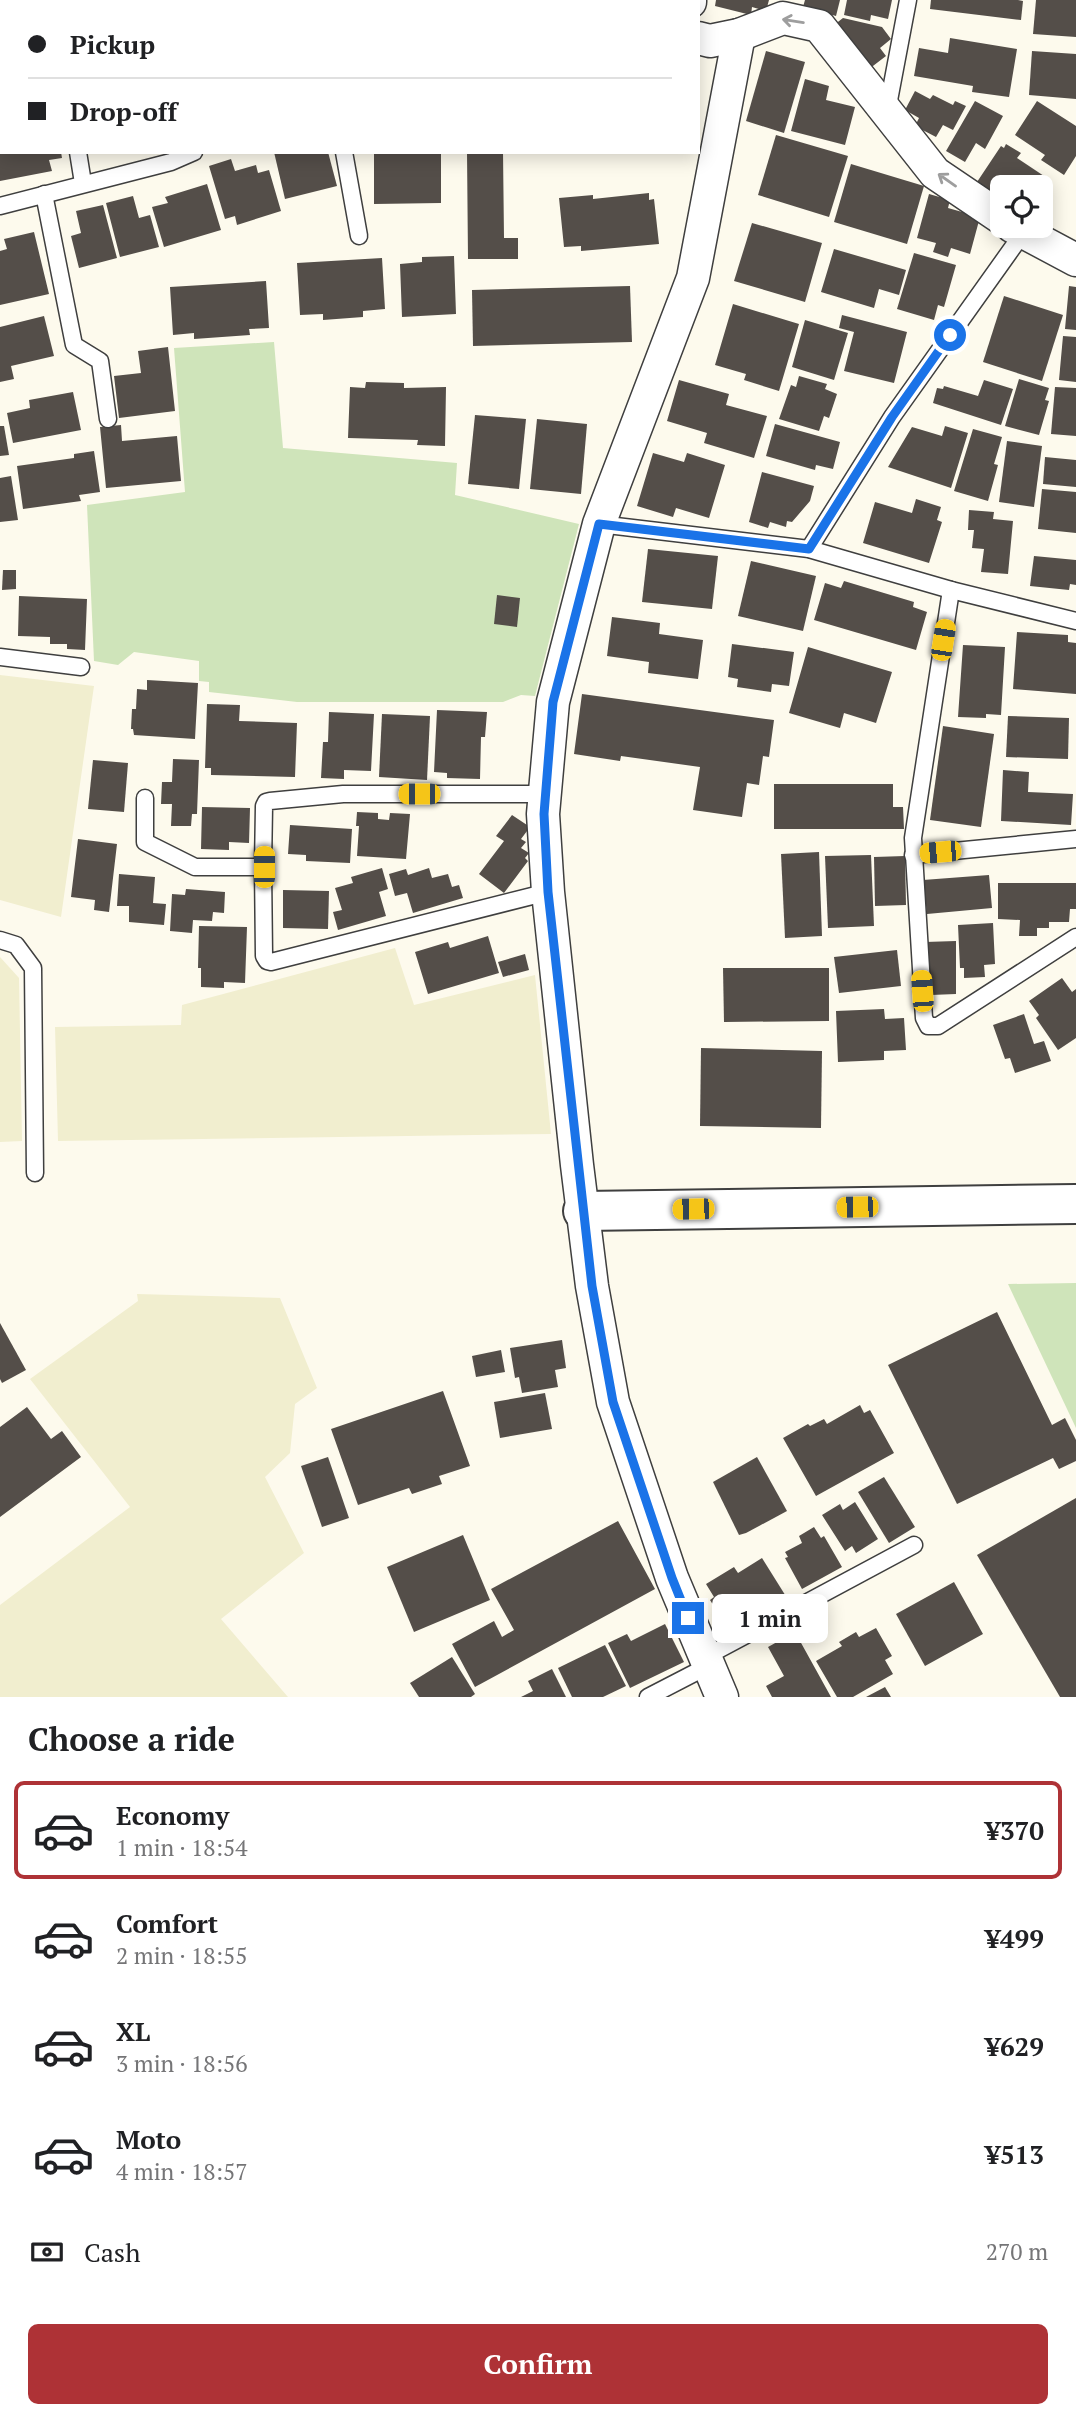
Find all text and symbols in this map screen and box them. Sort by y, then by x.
one-way arrow [782,14,805,27]
text: Pickup [70,27,155,61]
text: Drop-off [70,94,177,128]
one-way arrow [938,173,957,187]
map controls [990,175,1053,238]
button: locate [990,175,1053,238]
route start [934,319,966,351]
car [930,618,957,662]
car [399,784,441,805]
car [919,840,962,864]
car [254,846,275,888]
car [911,969,934,1013]
car [836,1196,879,1218]
car [672,1198,715,1220]
callout: 1 min [712,1594,828,1642]
route end [672,1602,704,1634]
text: 1 min [739,1603,801,1634]
text: Choose a ride [28,1718,235,1760]
text: Economy [116,1798,229,1832]
icon: car [32,1799,95,1862]
text: ¥370 [985,1813,1044,1847]
text: 1 min · 18:54 [116,1832,248,1863]
text: Comfort [116,1906,218,1940]
icon: car [32,1907,95,1970]
text: ¥499 [985,1921,1044,1955]
text: 2 min · 18:55 [116,1940,248,1971]
text: XL [116,2014,150,2048]
icon: car [32,2015,95,2078]
text: ¥629 [985,2029,1044,2063]
text: 3 min · 18:56 [116,2048,248,2079]
text: Moto [116,2122,181,2156]
icon: car [32,2123,95,2186]
text: ¥513 [985,2137,1044,2171]
text: 4 min · 18:57 [116,2156,248,2187]
icon: cash [28,2233,66,2271]
text: Cash [84,2235,140,2269]
text: 270 m [986,2236,1048,2267]
button: Confirm [28,2324,1048,2404]

